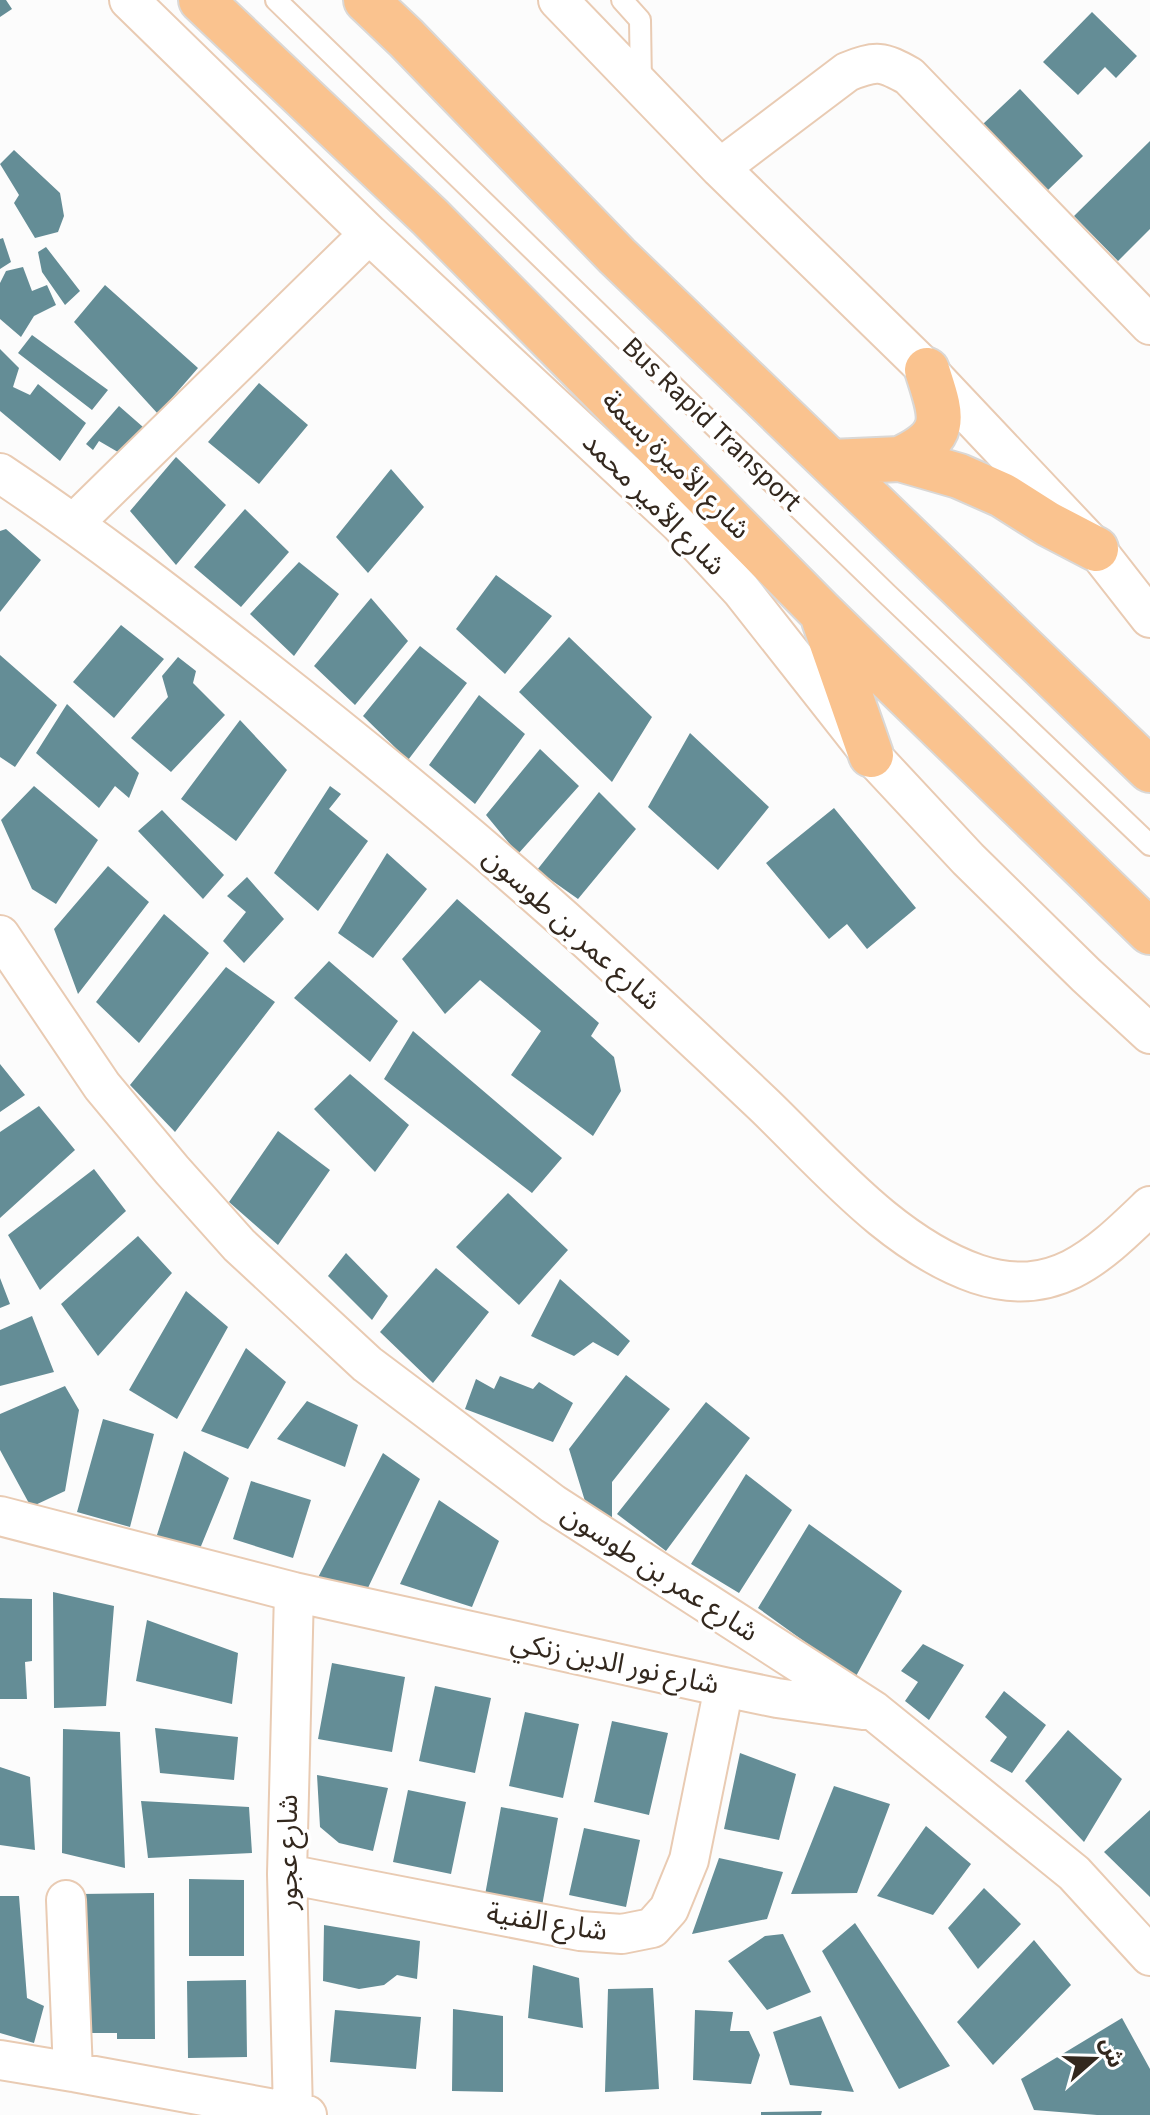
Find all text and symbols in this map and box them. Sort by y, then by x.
street label: Bus Rapid Transport [613,328,811,521]
street label: شارع الأميرة بسمة [592,381,760,549]
street label: شارع الأمير محمد [573,423,735,585]
street label: شارع عمر بن طوسون [474,838,670,1020]
street label: شارع عمر بن طوسون [554,1494,766,1652]
street label: شارع نور الدين زنكي [507,1621,723,1705]
street label: شارع عجور [268,1794,308,1911]
street label: شارع الفنية [484,1893,610,1951]
north arrow [1054,2019,1134,2099]
text: ش [1092,2033,1132,2072]

